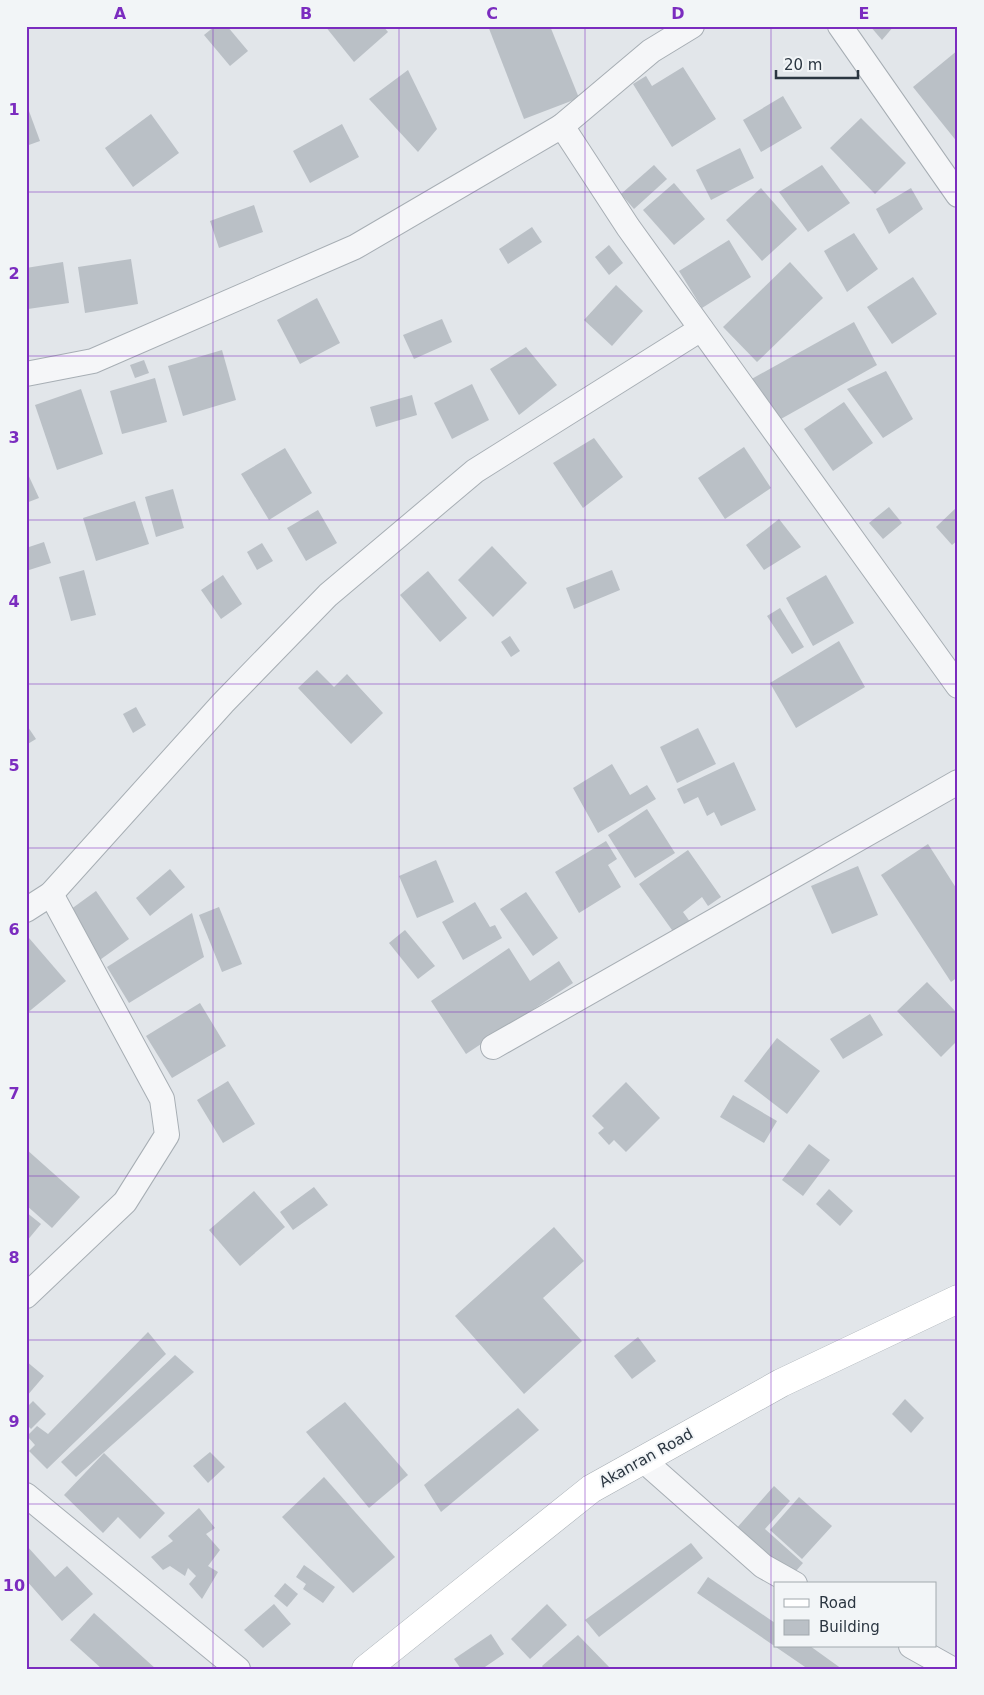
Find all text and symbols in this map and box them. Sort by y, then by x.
text: A [114,4,127,23]
text: B [300,4,312,23]
text: C [486,4,498,23]
text: D [671,4,685,23]
text: E [859,4,869,23]
scale bar [776,48,859,80]
text: 20 m [784,56,822,74]
text: 1 [8,100,20,119]
text: 2 [8,264,20,283]
text: 3 [8,428,20,447]
text: 4 [8,592,20,611]
text: 5 [8,756,20,775]
text: 6 [8,920,20,939]
text: 7 [8,1084,20,1103]
text: 8 [8,1248,20,1267]
text: 9 [8,1412,20,1431]
street label: Akanran Road [596,1425,696,1491]
text: 10 [3,1576,25,1595]
legend [774,1582,936,1648]
text: Road [819,1594,857,1612]
text: Building [819,1618,880,1636]

